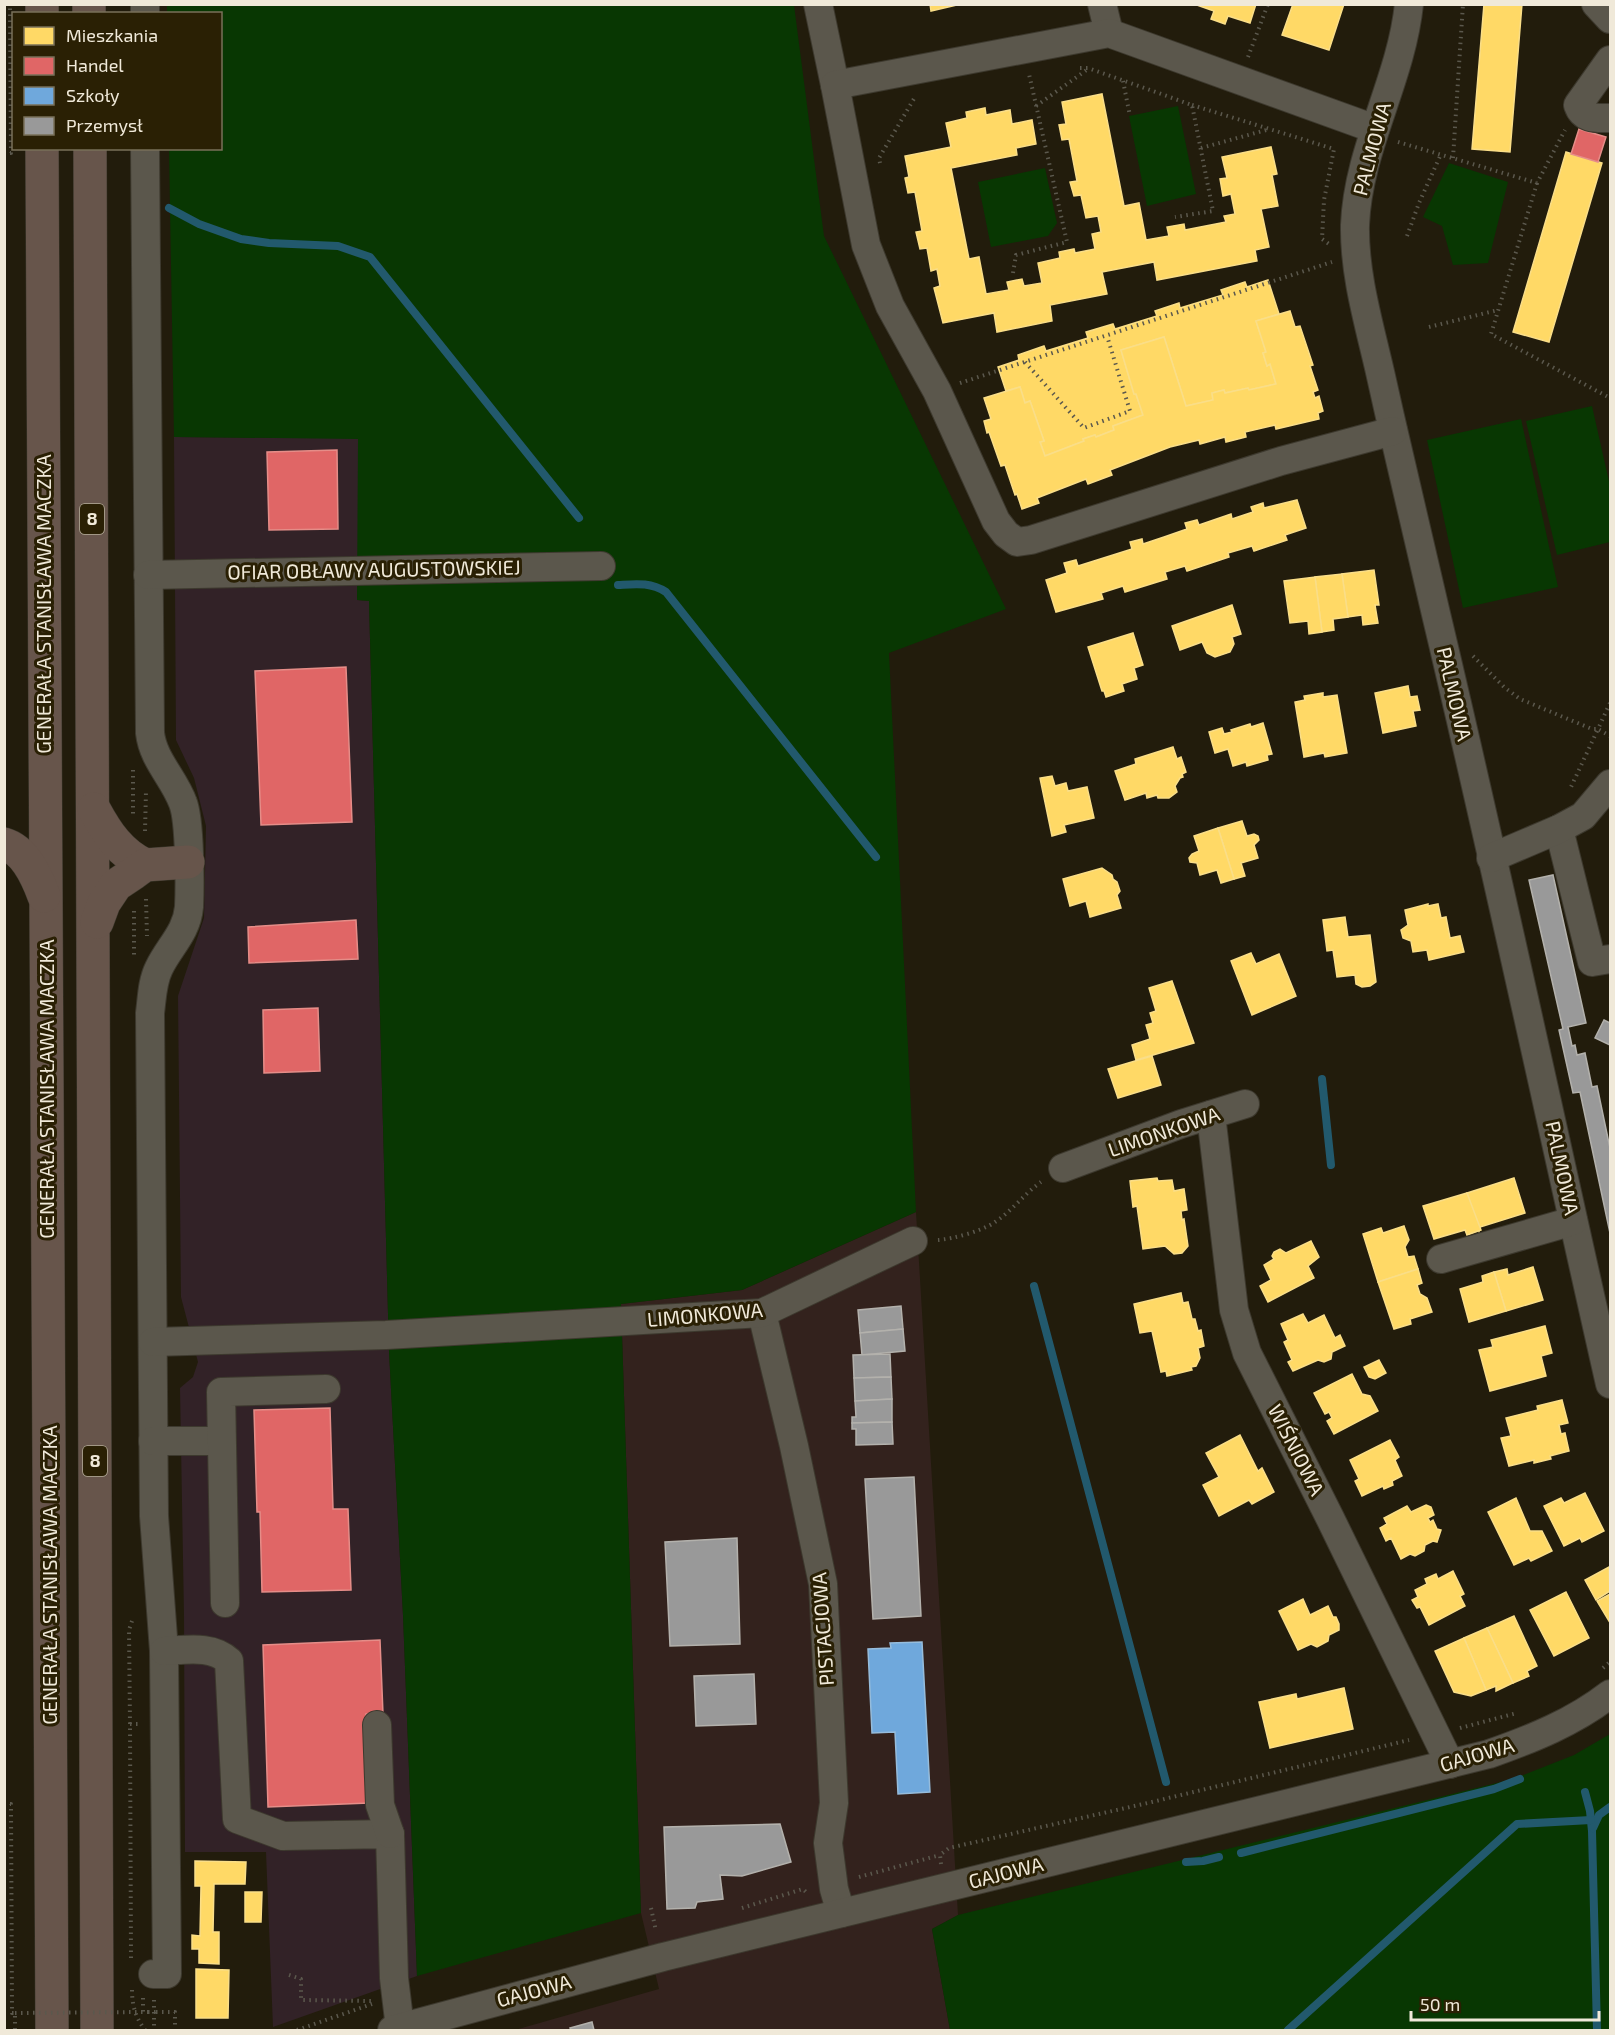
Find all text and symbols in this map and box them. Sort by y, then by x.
legend [12,12,222,150]
text: Mieszkania [66,24,158,46]
text: Handel [66,54,124,76]
text: Szkoły [66,84,120,106]
street label: PALMOWA [1347,99,1395,198]
text: Przemysł [66,114,143,136]
street label: GENERAŁA STANISŁAWA MACZKA [31,454,55,754]
road number: 8 [80,504,104,534]
street label: OFIAR OBŁAWY AUGUSTOWSKIEJ [227,554,521,584]
street label: PALMOWA [1433,644,1478,744]
street label: GENERAŁA STANISŁAWA MACZKA [34,939,58,1239]
street label: LIMONKOWA [1105,1101,1223,1161]
street label: PALMOWA [1541,1118,1585,1218]
street label: LIMONKOWA [646,1297,764,1331]
street label: WIŚNIOWA [1264,1400,1330,1500]
street label: GENERAŁA STANISŁAWA MACZKA [37,1425,61,1725]
road number: 8 [83,1446,107,1476]
street label: PISTACJOWA [806,1571,838,1687]
street label: GAJOWA [1437,1732,1517,1776]
street label: GAJOWA [966,1851,1046,1893]
street label: GAJOWA [494,1968,574,2011]
scale bar [1411,1984,1598,2022]
text: 50 m [1420,1993,1460,2015]

